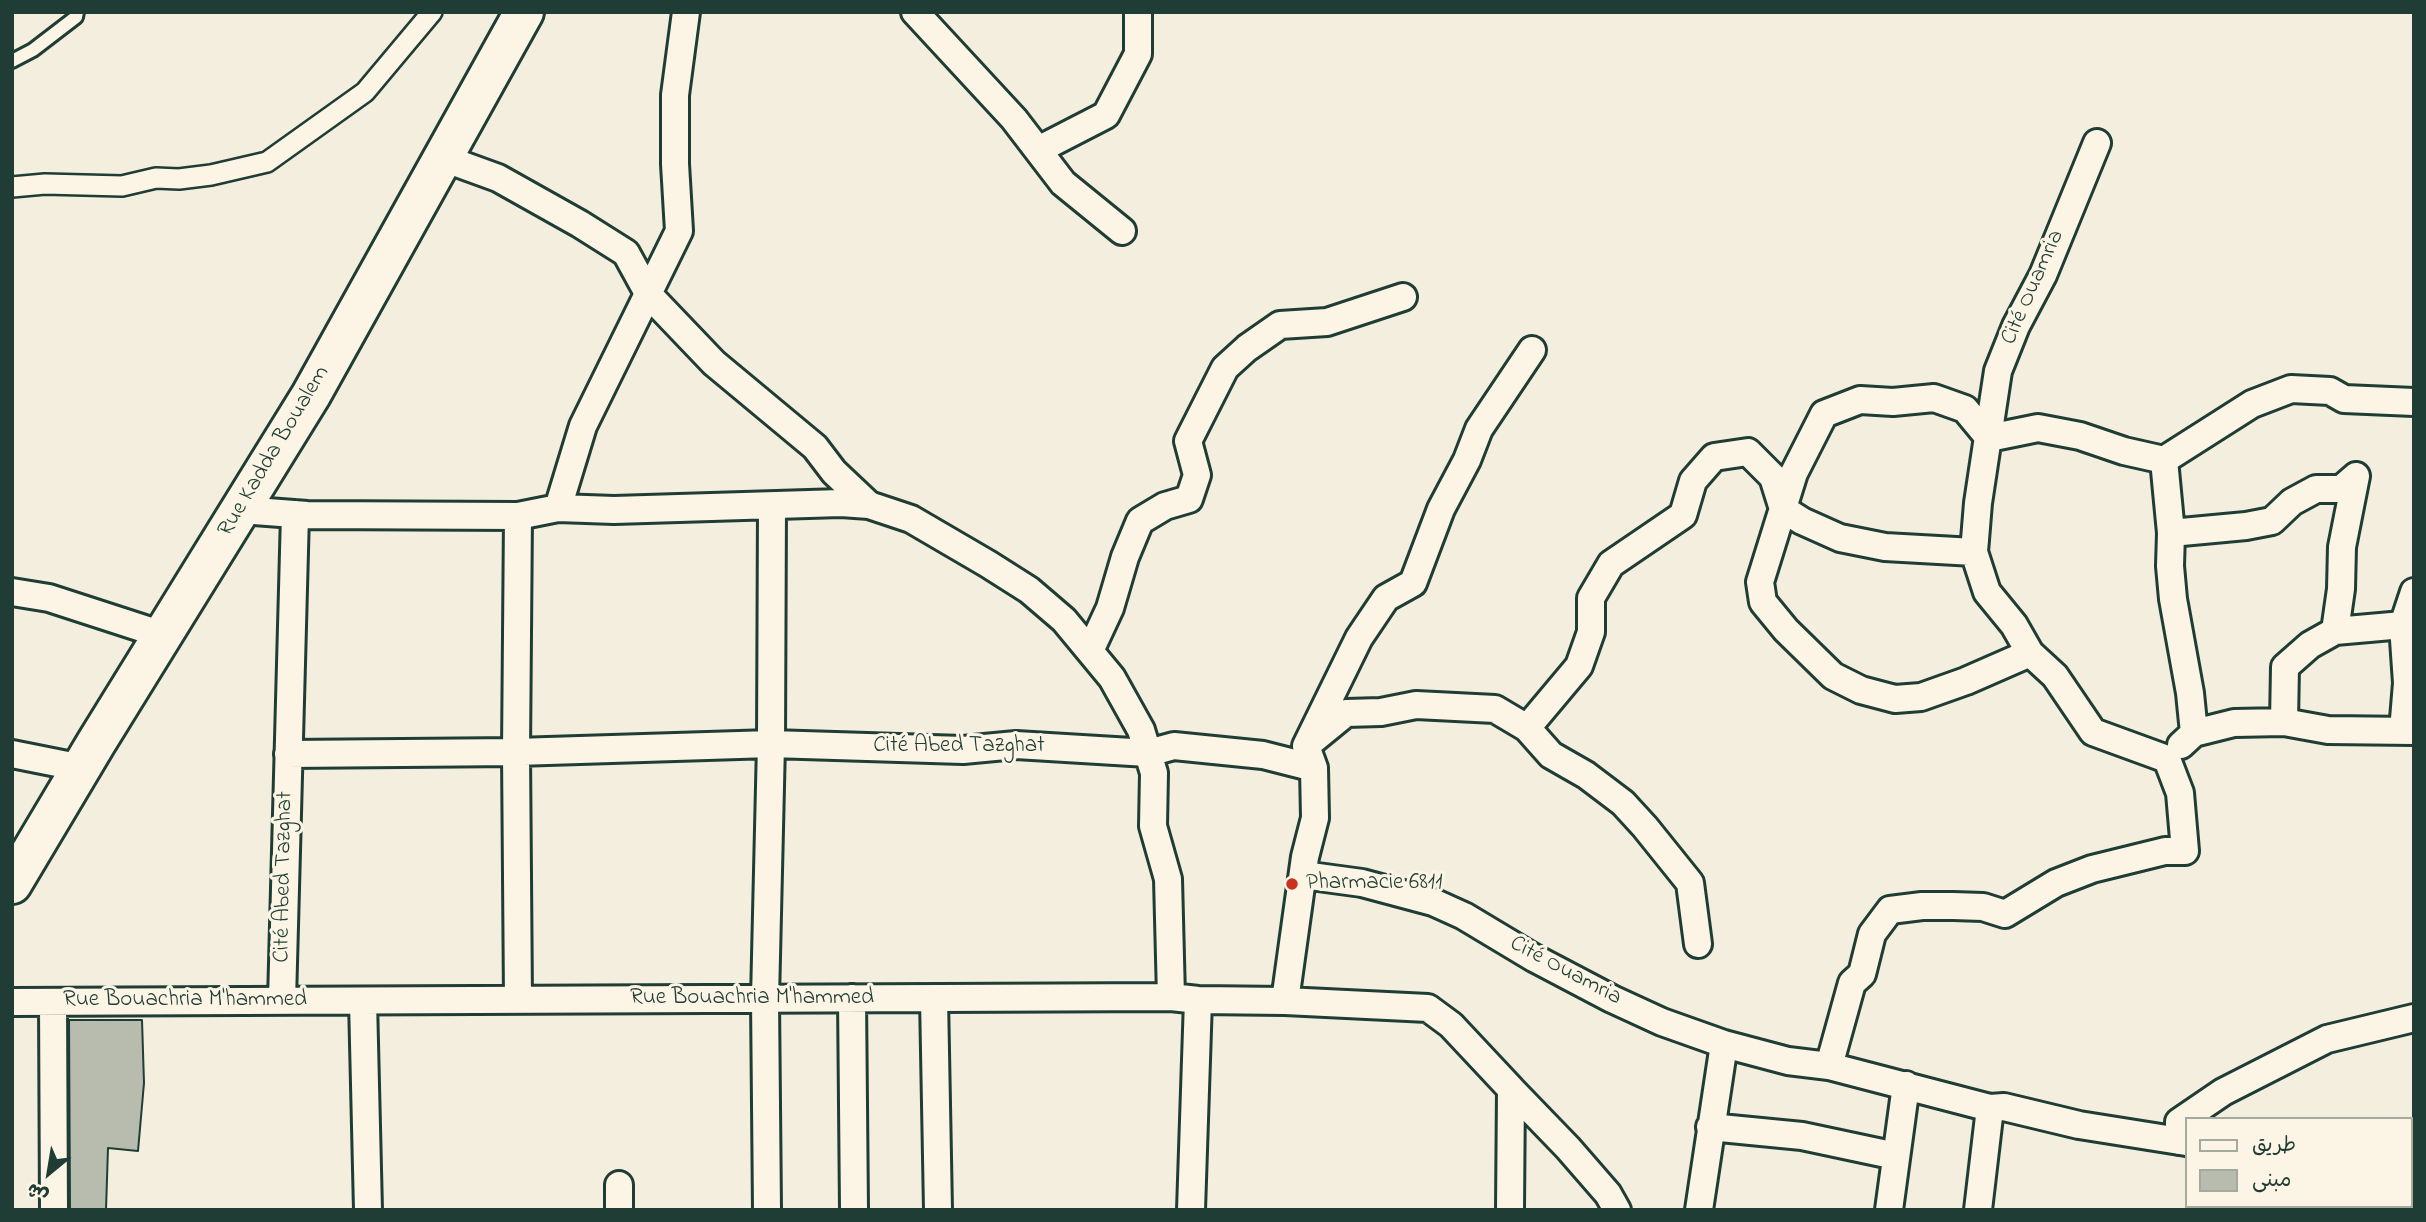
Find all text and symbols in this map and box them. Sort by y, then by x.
street label: Cité Ouamria [1996,226,2072,350]
street label: Rue Kadda Boualem [213,362,337,542]
street label: Cité Abed Tazghat [873,733,1045,761]
street label: Cité Abed Tazghat [270,791,300,963]
place label: Pharmacie 6811 [1306,870,1442,898]
marker: Pharmacie 6811 [1284,876,1300,892]
street label: Cité Ouamria [1504,931,1626,1013]
street label: Rue Bouachria M'hammed [630,985,874,1013]
street label: Rue Bouachria M'hammed [63,987,307,1015]
legend [2184,1117,2412,1208]
text: طريق [2252,1131,2296,1161]
north arrow [14,1138,84,1208]
text: مبنى [2252,1166,2291,1196]
text: ش [22,1175,54,1209]

